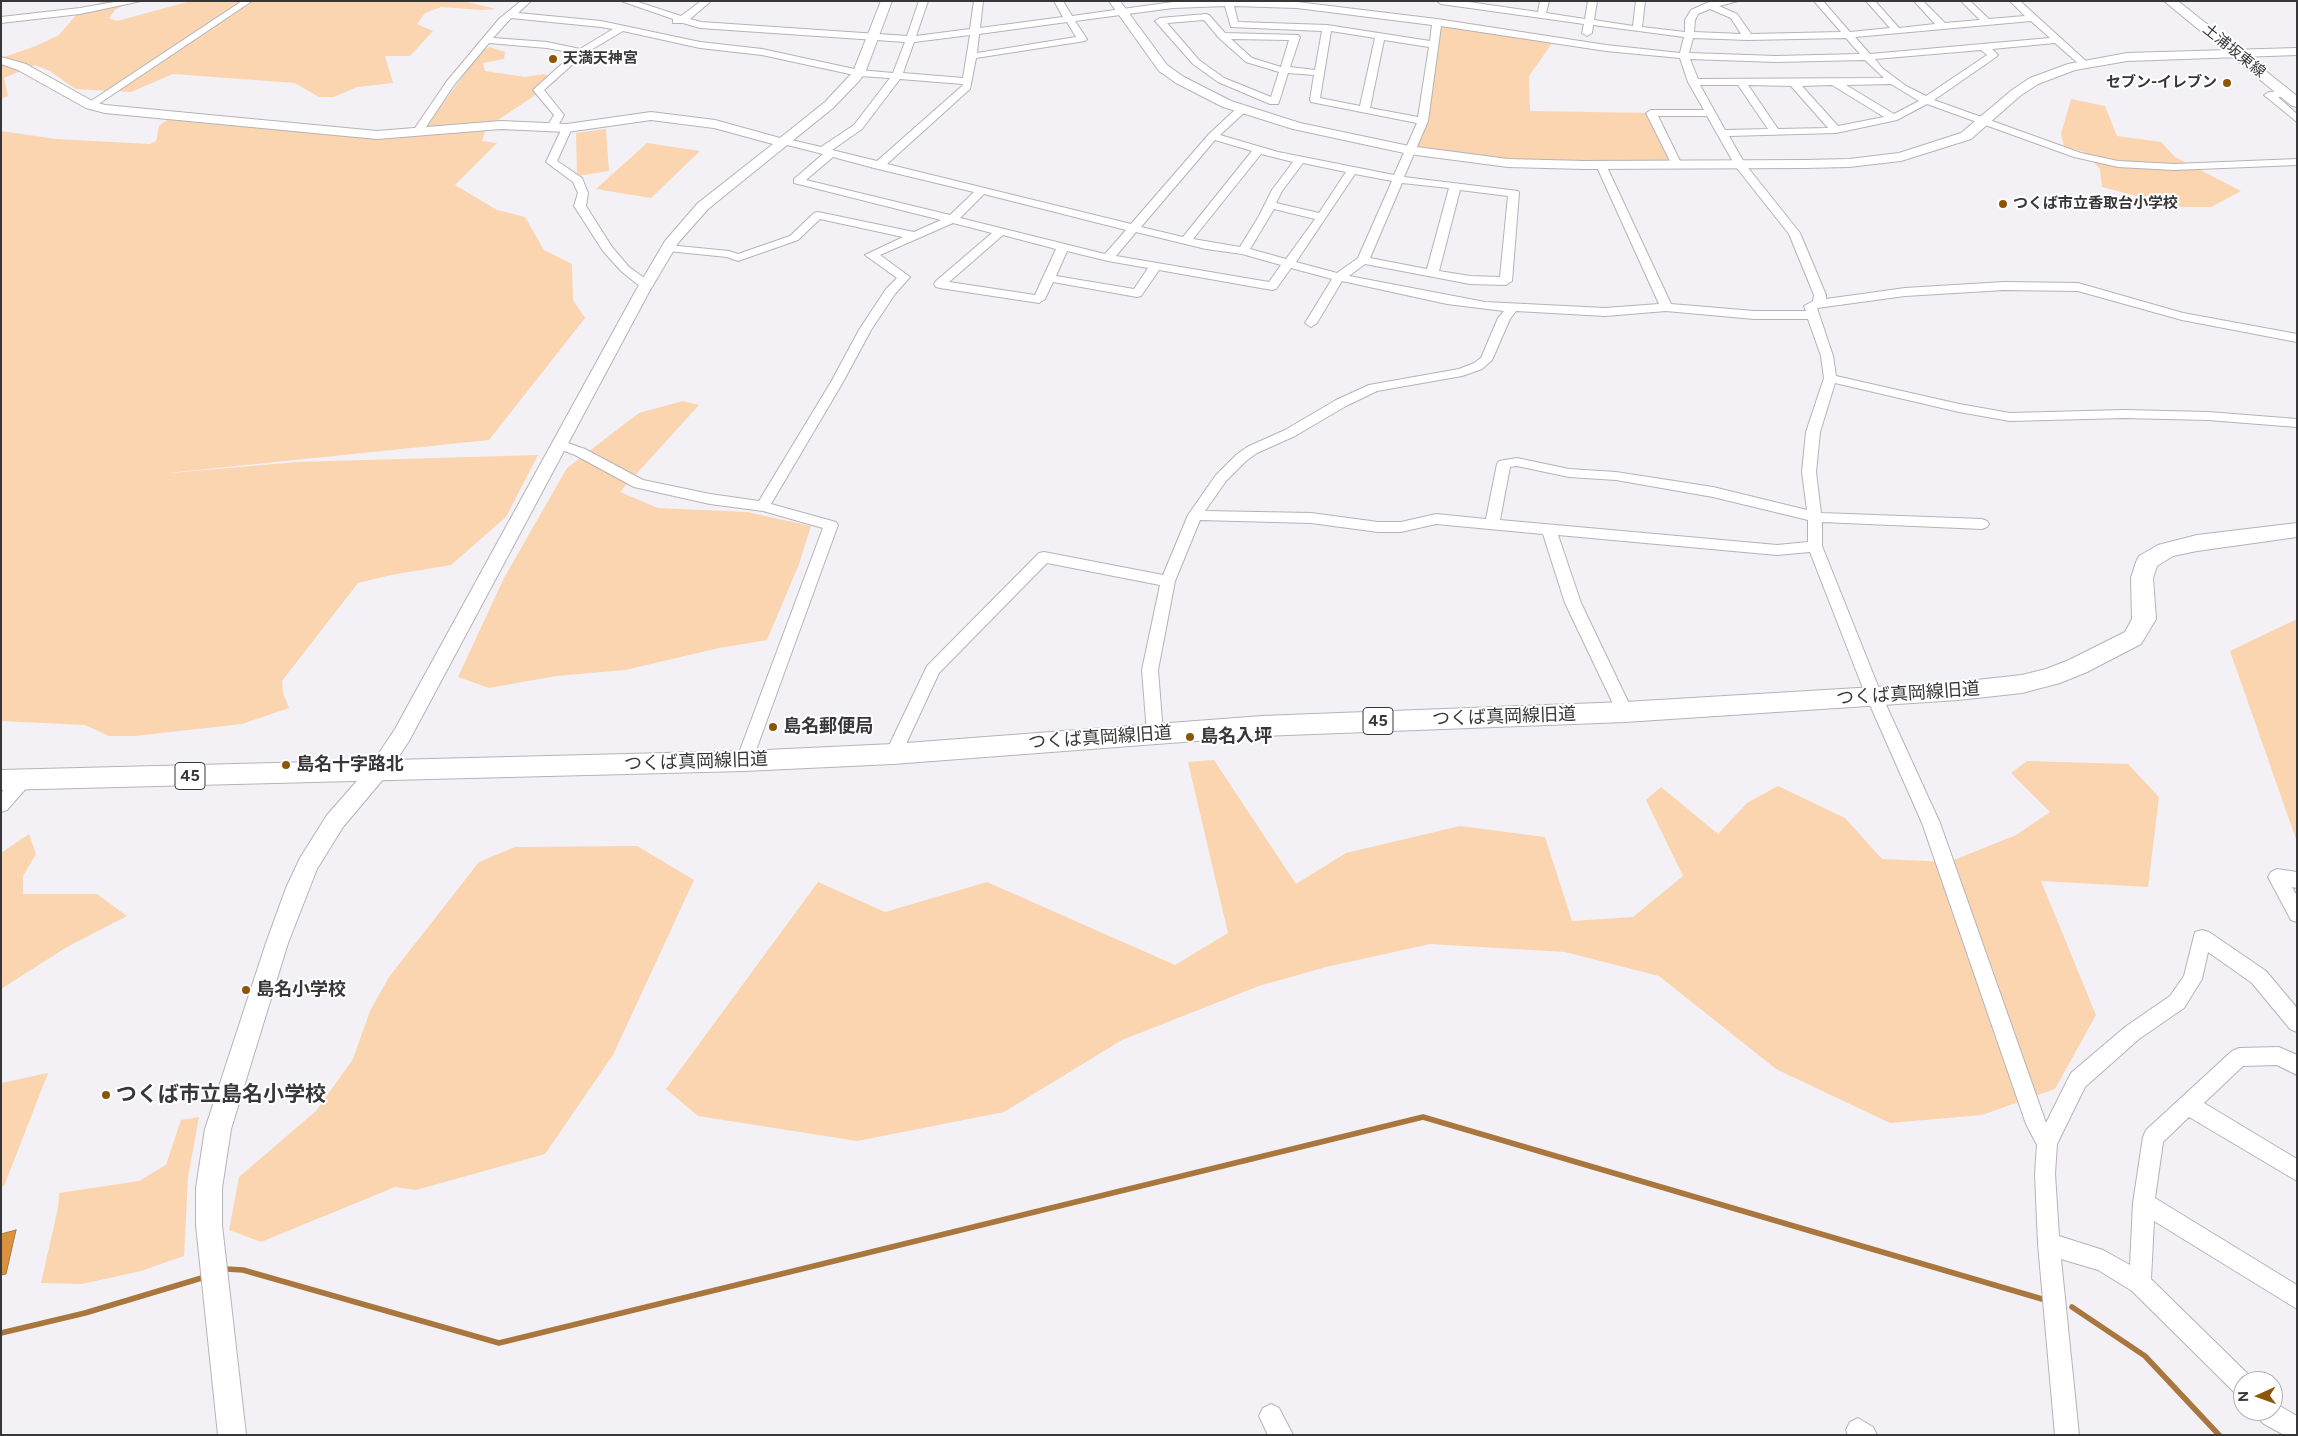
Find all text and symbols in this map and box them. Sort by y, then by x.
street label: 土浦坂東線 [2199,20,2269,82]
place label: 天満天神宮 [563,50,638,68]
marker: 天満天神宮 [547,53,559,65]
place label: セブン-イレブン [2106,74,2217,92]
marker: セブン-イレブン [2221,77,2233,89]
place label: つくば市立香取台小学校 [2013,195,2178,213]
marker: つくば市立香取台小学校 [1997,198,2009,210]
street label: つくば真岡線旧道 [1835,678,1981,710]
street label: つくば真岡線旧道 [1432,704,1576,730]
road number: 45 [1363,708,1393,734]
place label: 島名郵便局 [783,716,873,738]
marker: 島名郵便局 [767,721,779,733]
street label: つくば真岡線旧道 [1027,722,1173,754]
place label: 島名入坪 [1200,726,1272,748]
marker: 島名入坪 [1184,731,1196,743]
street label: つくば真岡線旧道 [624,749,768,775]
place label: 島名十字路北 [296,754,404,776]
marker: 島名十字路北 [280,759,292,771]
road number: 45 [175,762,205,789]
place label: 島名小学校 [256,979,346,1001]
marker: 島名小学校 [240,984,252,996]
place label: つくば市立島名小学校 [116,1082,326,1108]
marker: つくば市立島名小学校 [100,1089,112,1101]
north arrow [2233,1371,2283,1421]
text: N [2235,1391,2252,1402]

